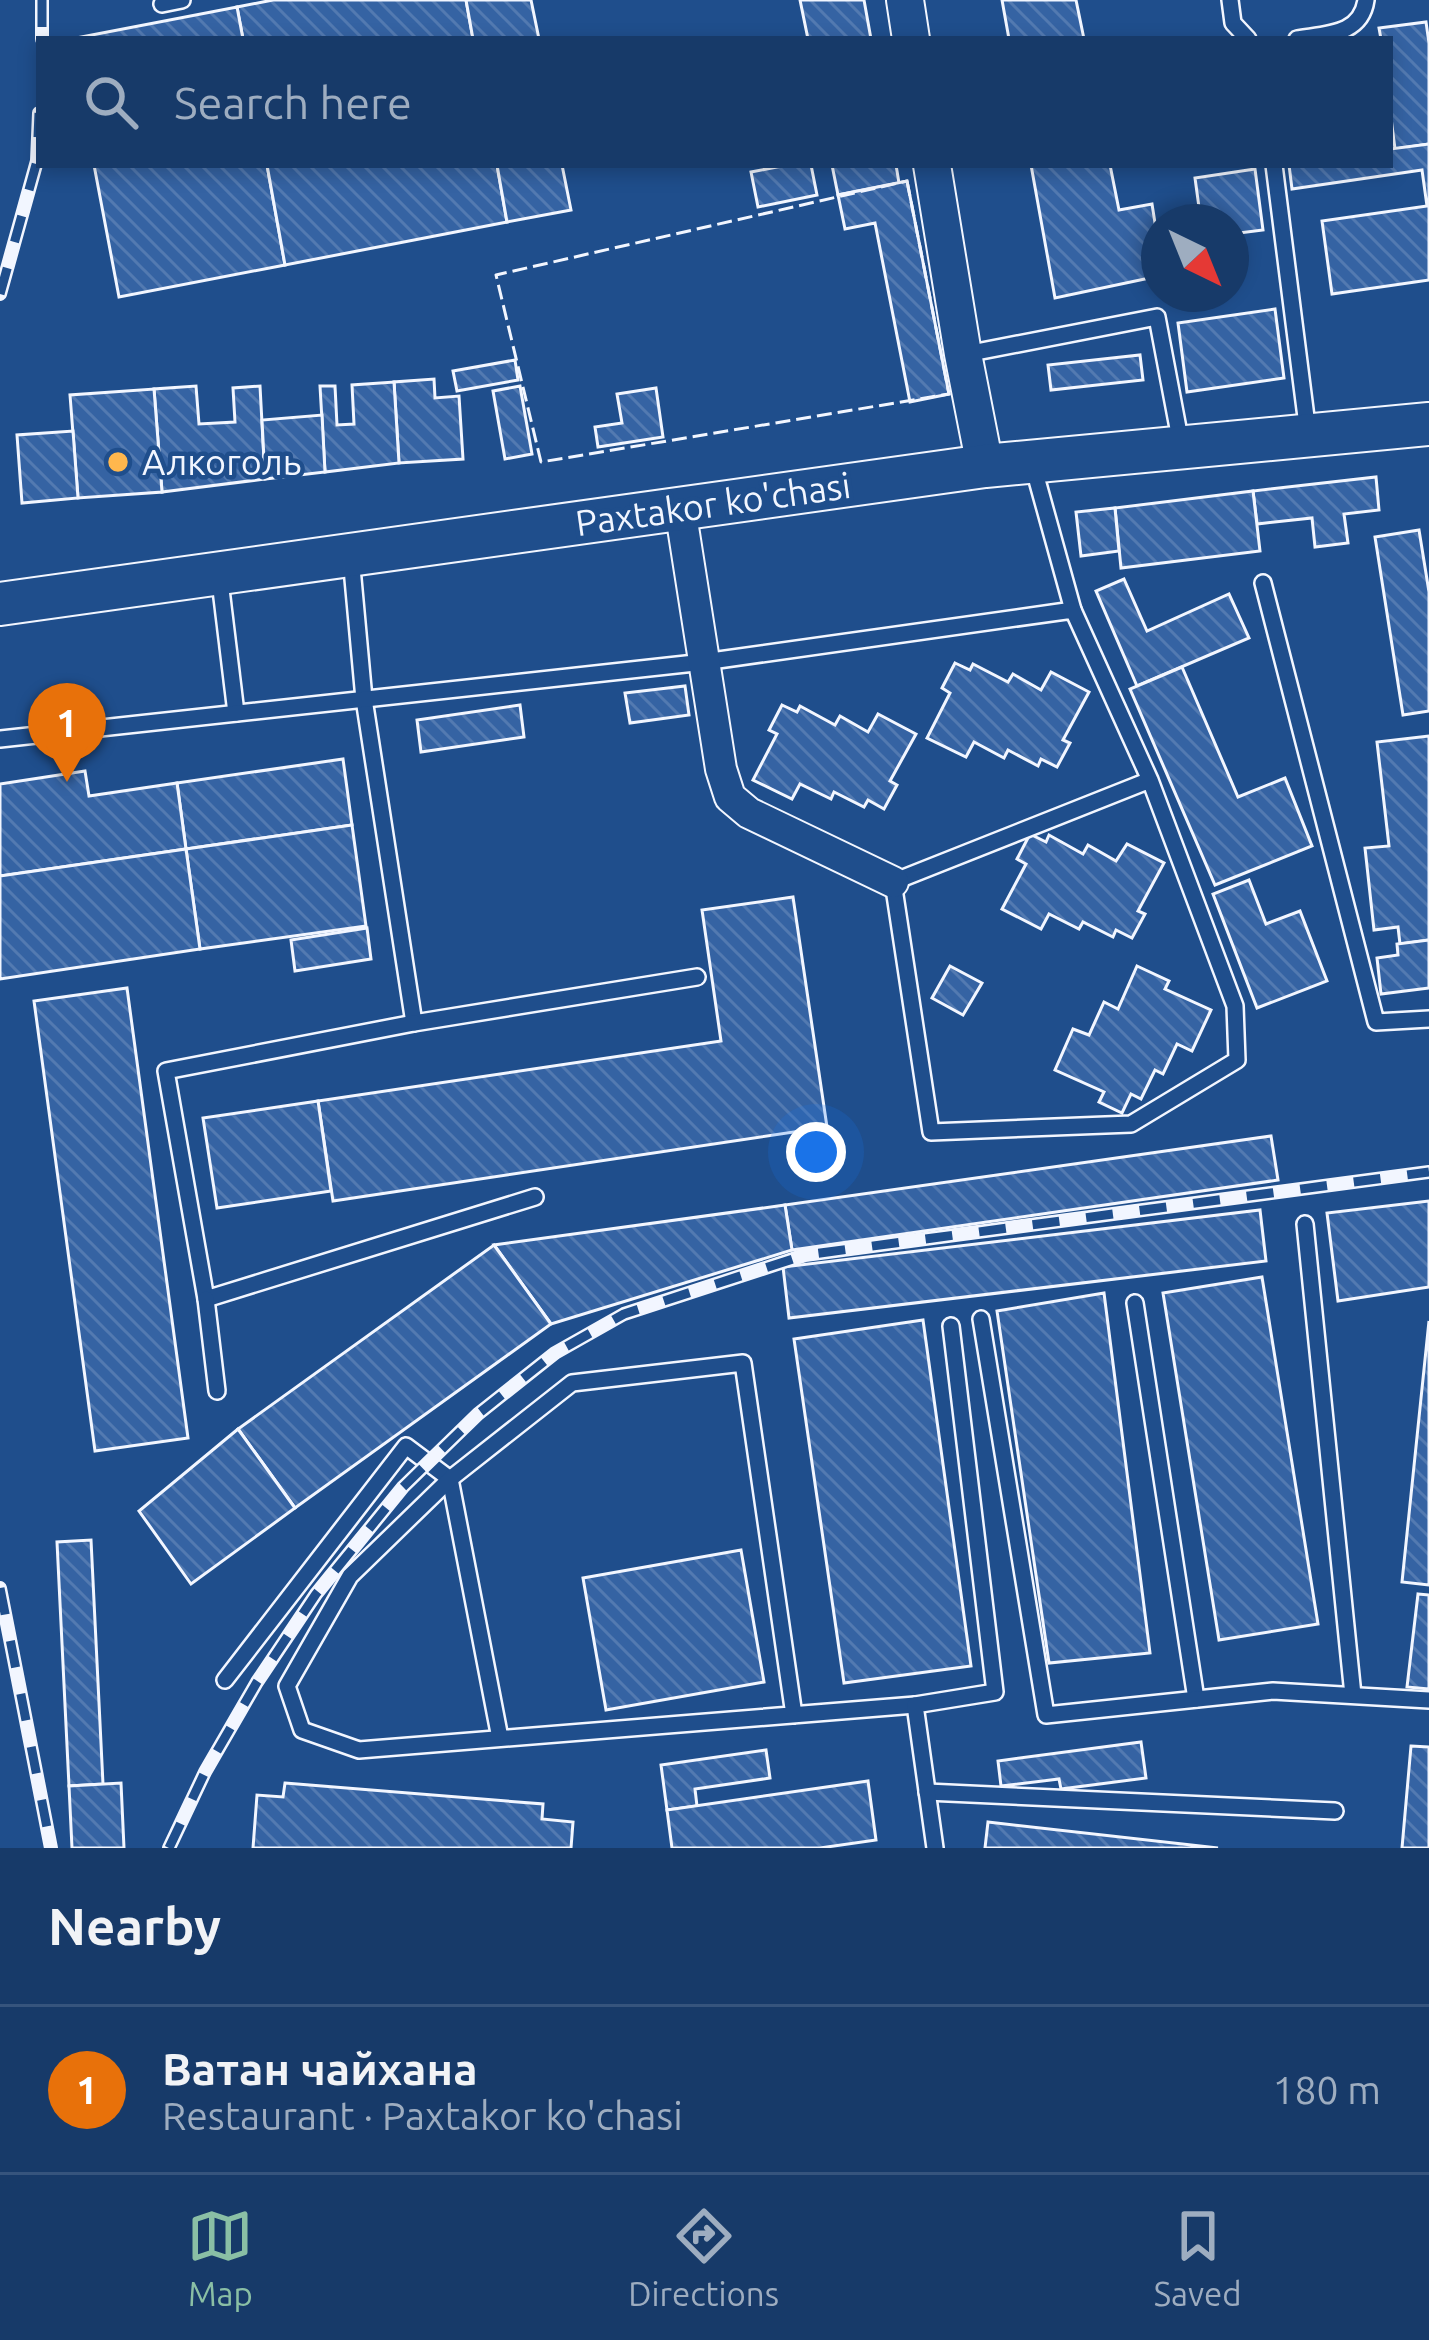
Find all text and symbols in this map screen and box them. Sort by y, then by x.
search box [36,36,1393,168]
icon: search [78,69,144,135]
text: Search here [174,77,412,128]
north arrow [1141,204,1249,312]
place label: Алкоголь [142,441,301,482]
marker: Алкоголь [105,449,131,475]
street label: Paxtakor ko'chasi [573,464,853,543]
pin: 1 [28,683,106,782]
your location [786,1122,846,1182]
text: Nearby [48,1897,221,1955]
text: Ватан чайхана [162,2043,478,2094]
text: 1 [76,2068,98,2111]
text: 180 m [1272,2068,1381,2111]
text: Restaurant · Paxtakor ko'chasi [162,2094,683,2137]
tab: Map [187,2203,253,2312]
tab: Directions [628,2203,779,2312]
tab: Saved [1154,2203,1242,2312]

